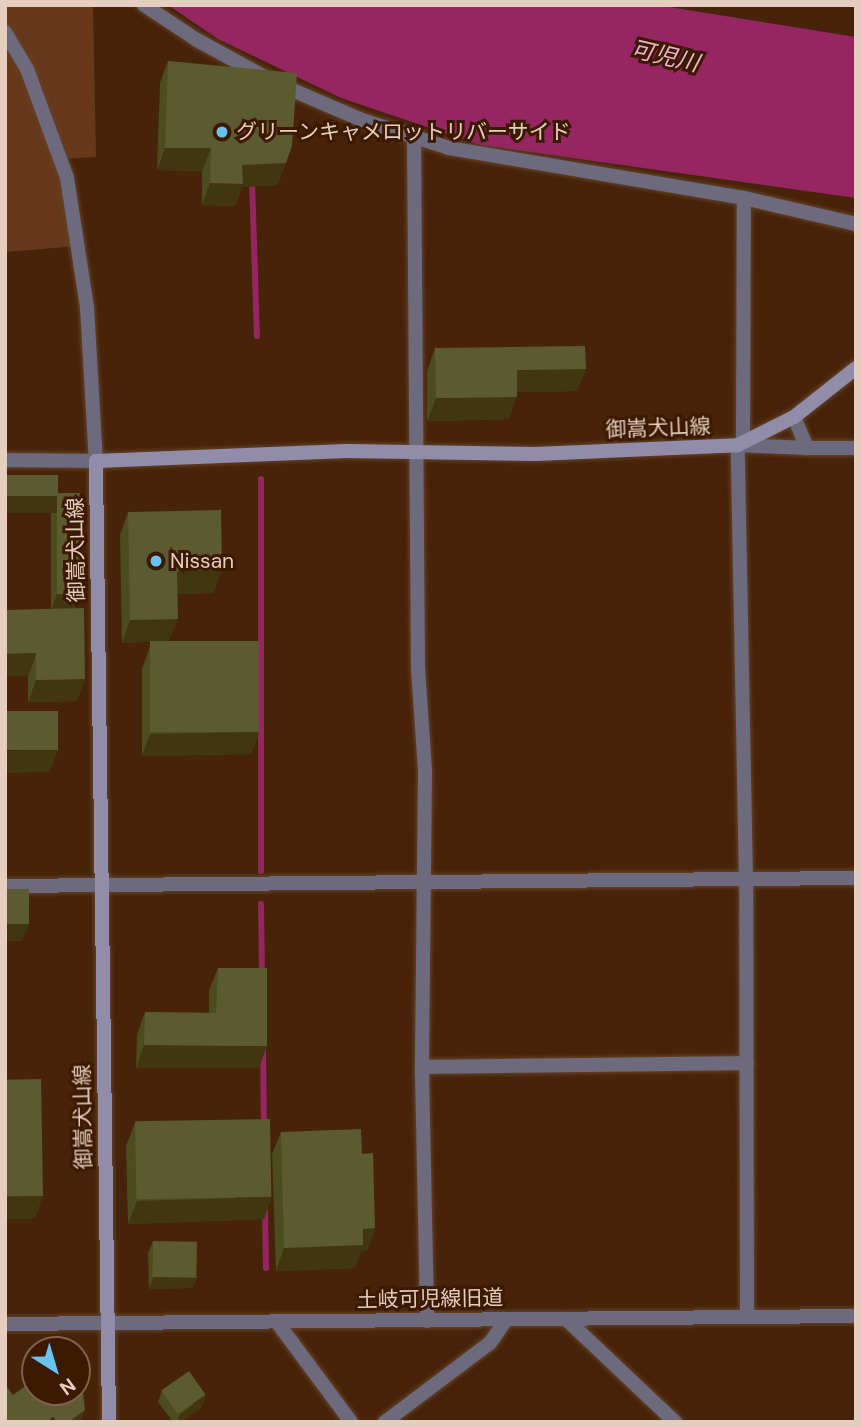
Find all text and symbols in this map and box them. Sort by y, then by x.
water label: 可児川 [628,35,702,77]
place label: グリーンキャメロットリバーサイド [236,119,572,145]
marker: グリーンキャメロットリバーサイド [214,124,230,140]
street label: 御嵩犬山線 [605,414,711,442]
street label: 御嵩犬山線 [62,497,90,603]
place label: Nissan [170,548,234,574]
marker: Nissan [148,553,164,569]
street label: 御嵩犬山線 [69,1064,97,1170]
street label: 土岐可児線旧道 [356,1285,504,1313]
north arrow [21,1336,91,1406]
text: N [55,1372,81,1401]

